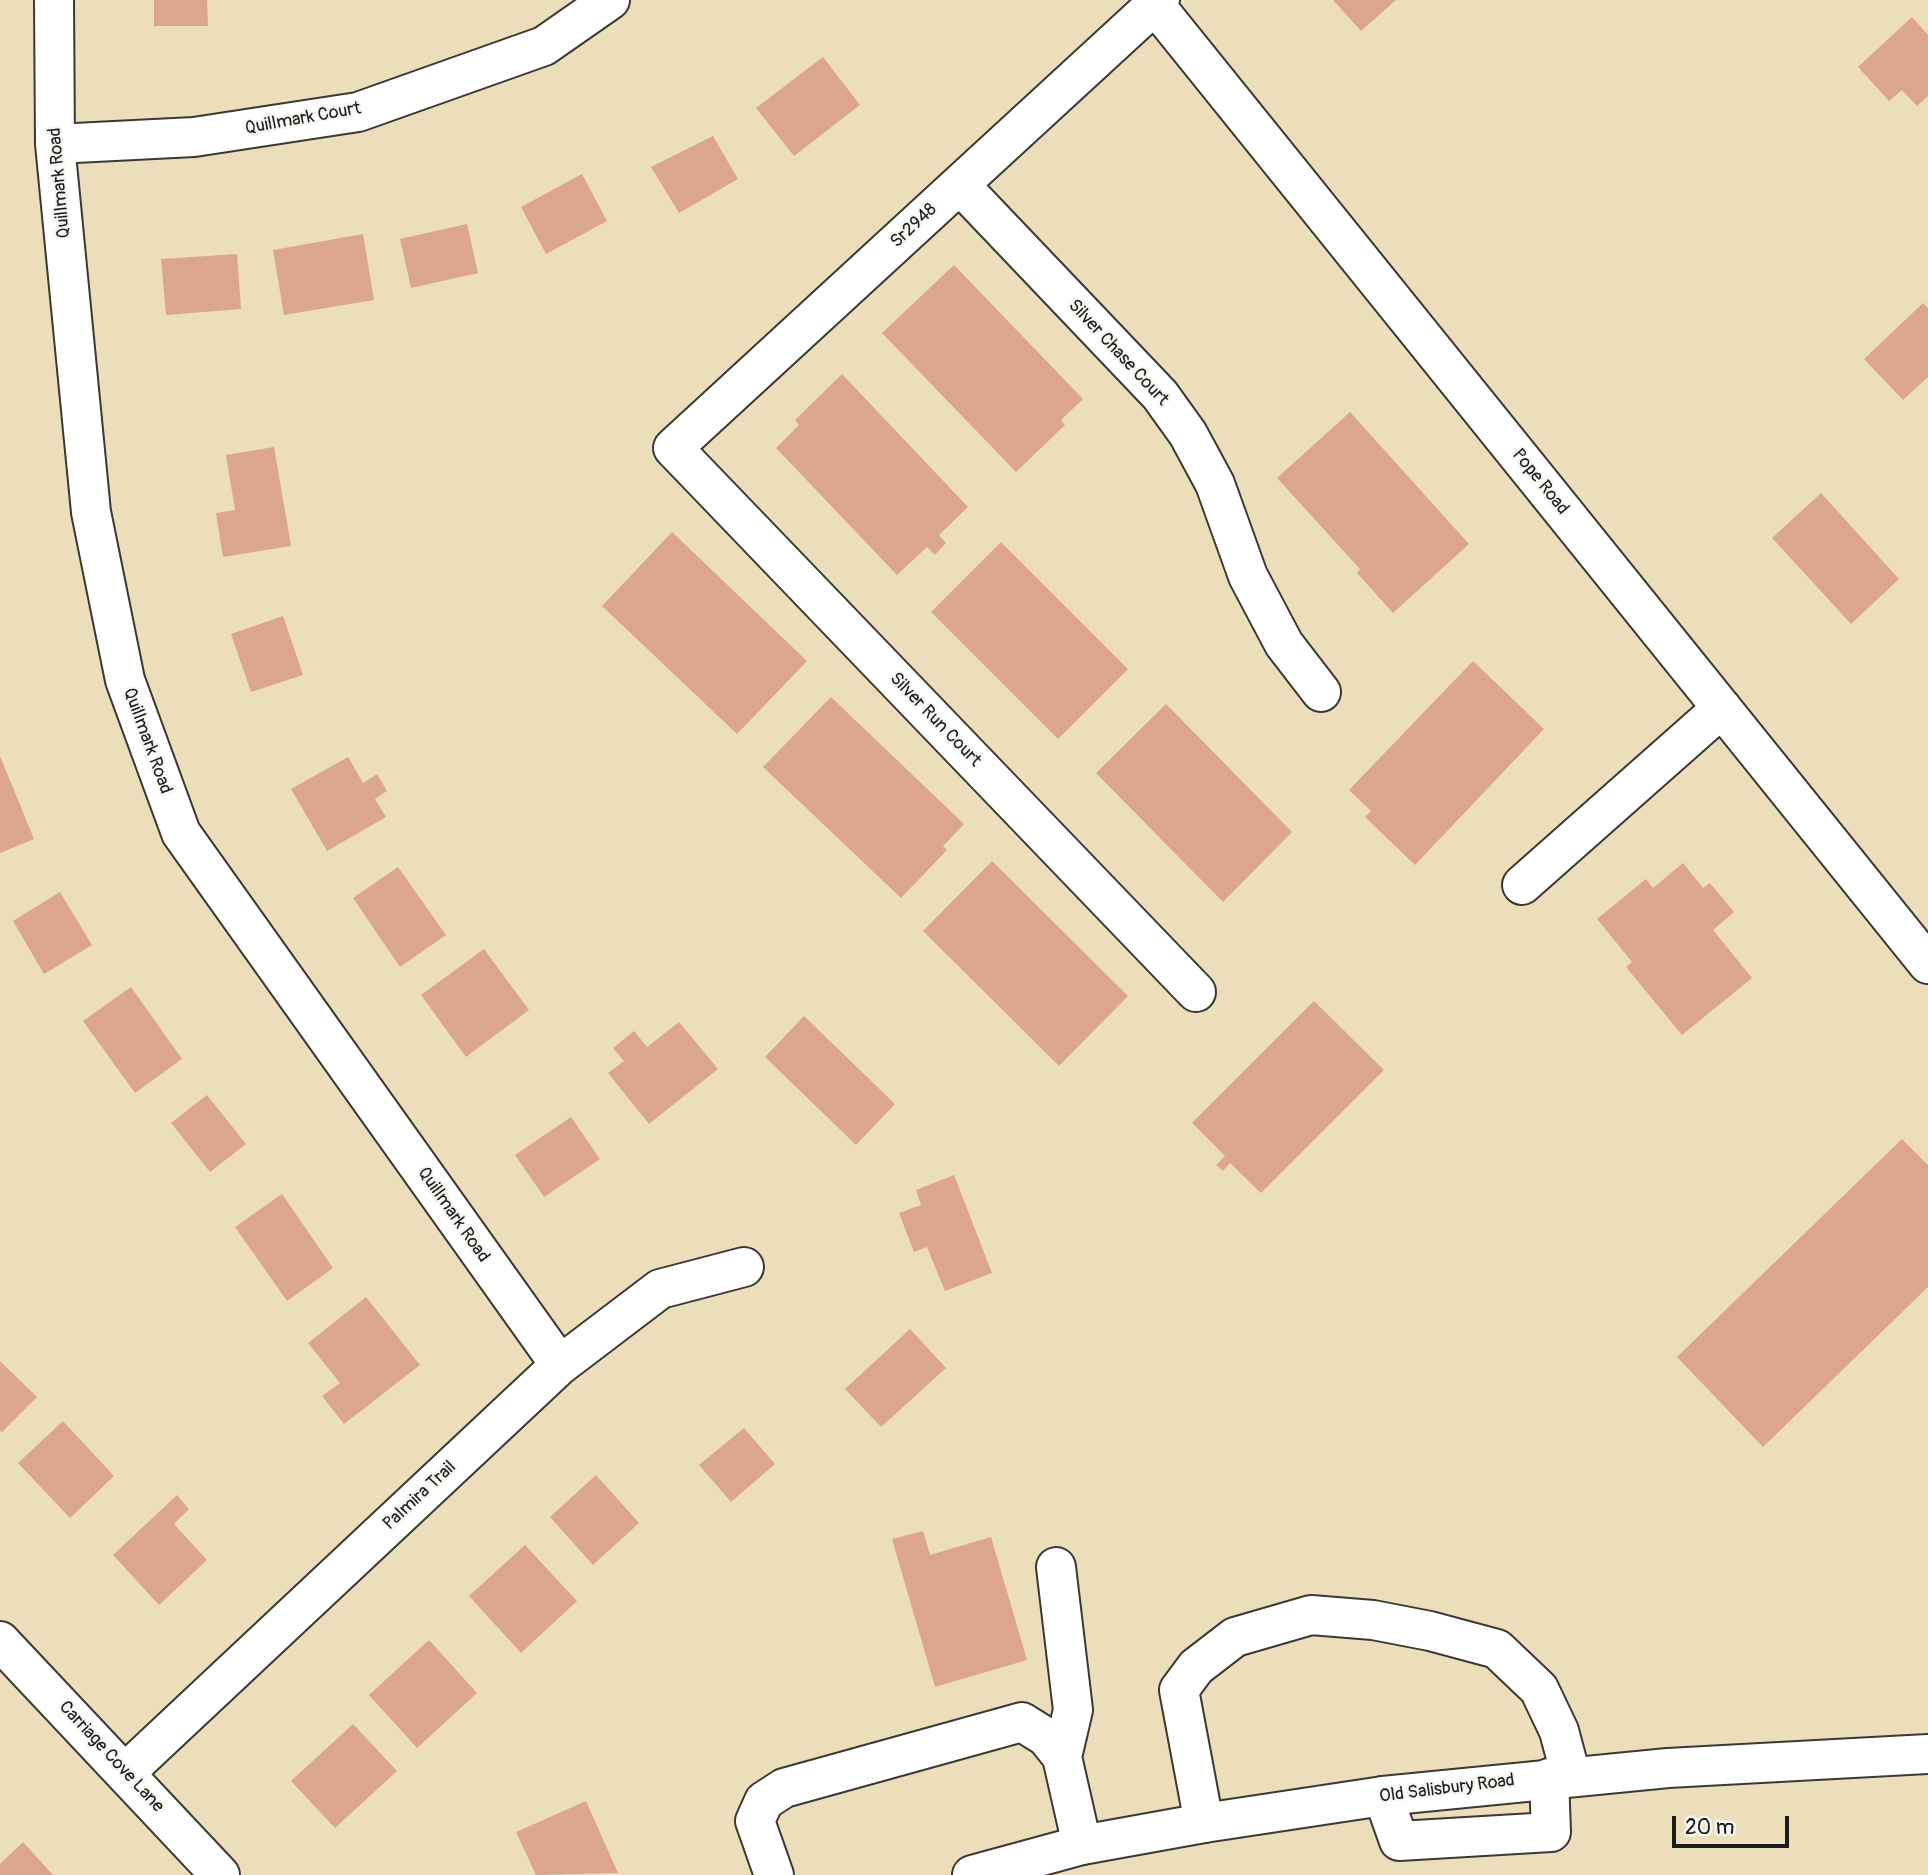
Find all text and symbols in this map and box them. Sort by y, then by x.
street label: Quillmark Court [243,98,363,140]
street label: Quillmark Road [44,127,76,239]
street label: Sr2948 [886,199,942,253]
street label: Silver Chase Court [1063,295,1173,411]
street label: Pope Road [1507,445,1573,519]
street label: Silver Run Court [885,668,985,772]
street label: Quillmark Road [118,685,176,797]
street label: Quillmark Road [412,1163,494,1267]
street label: Palmira Trail [379,1457,461,1535]
street label: Carriage Cove Lane [54,1697,168,1817]
street label: Old Salisbury Road [1378,1770,1516,1808]
scale bar [1676,1801,1793,1845]
text: 20 m [1685,1814,1734,1841]

